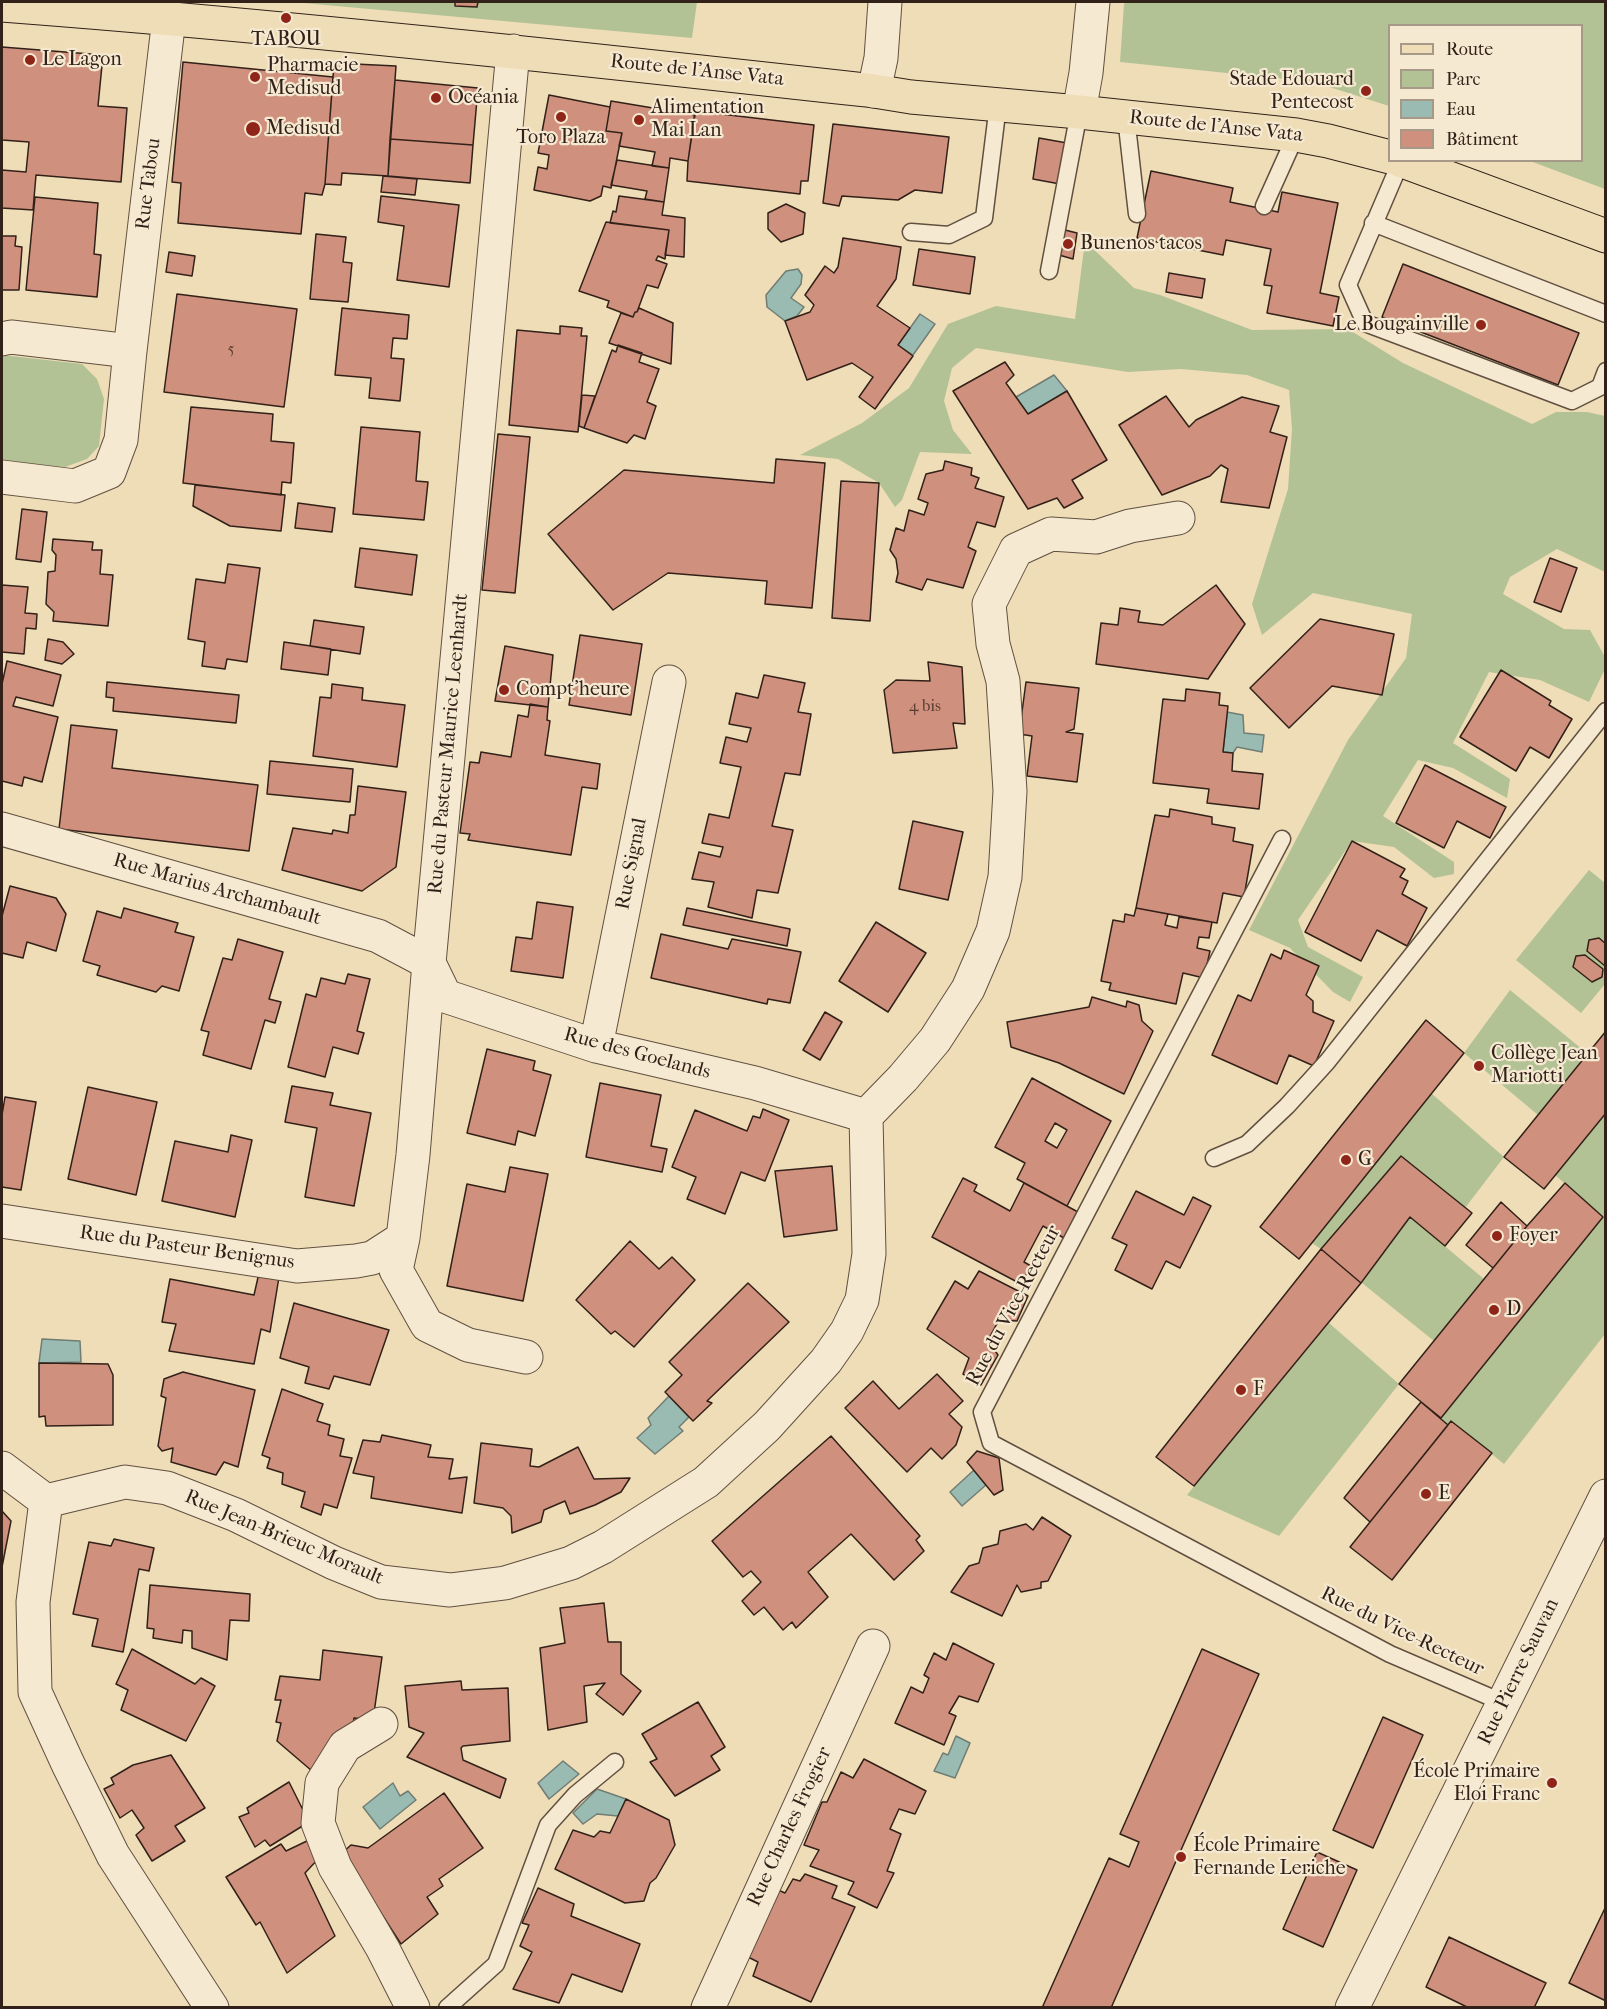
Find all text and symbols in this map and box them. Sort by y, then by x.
marker: TABOU [279,11,293,25]
legend [1388,24,1583,162]
place label: TABOU [251,28,321,52]
text: Route [1446,39,1493,60]
place label: Le Lagon [42,48,122,72]
street label: Route de l'Anse Vata [609,50,785,92]
marker: Le Lagon [23,53,37,67]
place label: Pharmacie Medisud [267,54,358,101]
place label: Stade Edouard Pentecost [1229,68,1354,115]
text: Parc [1446,69,1481,90]
marker: Pharmacie Medisud [248,70,262,84]
marker: Stade Edouard Pentecost [1359,84,1373,98]
place label: Océania [448,86,519,110]
marker: Océania [429,91,443,105]
place label: Alimentation Mai Lan [651,96,764,143]
text: Eau [1446,99,1475,120]
street label: Route de l'Anse Vata [1128,106,1304,148]
marker: Toro Plaza [554,110,568,124]
marker: Alimentation Mai Lan [632,113,646,127]
place label: Medisud [266,117,340,141]
marker: Medisud [244,120,262,138]
place label: Toro Plaza [516,126,606,150]
text: Bâtiment [1446,129,1518,150]
street label: Rue Tabou [131,137,167,231]
place label: Bunenos tacos [1080,232,1202,256]
marker: Bunenos tacos [1061,237,1075,251]
place label: Le Bougainville [1335,313,1469,337]
marker: Le Bougainville [1474,318,1488,332]
house number: 5 [228,340,234,360]
street label: Rue du Pasteur Maurice Leenhardt [424,593,474,895]
place label: Compt'heure [516,678,629,702]
marker: Compt'heure [497,683,511,697]
house number: 4 bis [909,697,941,717]
street label: Rue Signal [611,816,653,912]
street label: Rue Marius Archambault [110,849,324,931]
street label: Rue des Goelands [561,1023,713,1085]
place label: Collège Jean Mariotti [1491,1042,1598,1089]
marker: Collège Jean Mariotti [1472,1059,1486,1073]
place label: G [1358,1148,1372,1172]
marker: G [1339,1153,1353,1167]
street label: Rue du Pasteur Benignus [78,1221,296,1275]
street label: Rue du Vice-Recteur [962,1222,1066,1390]
place label: Foyer [1509,1224,1558,1248]
marker: Foyer [1490,1229,1504,1243]
place label: D [1506,1298,1521,1322]
marker: D [1487,1303,1501,1317]
place label: F [1253,1378,1264,1402]
marker: F [1234,1383,1248,1397]
place label: E [1438,1482,1450,1506]
street label: Rue Jean-Brieuc Morault [181,1485,387,1591]
marker: E [1419,1487,1433,1501]
street label: Rue du Vice-Recteur [1317,1582,1487,1682]
street label: Rue Pierre Sauvan [1473,1595,1565,1749]
street label: Rue Charles Frogier [743,1744,837,1910]
place label: École Primaire Eloi Franc [1413,1760,1540,1807]
marker: École Primaire Eloi Franc [1545,1776,1559,1790]
place label: École Primaire Fernande Leriche [1193,1834,1346,1881]
marker: École Primaire Fernande Leriche [1174,1850,1188,1864]

